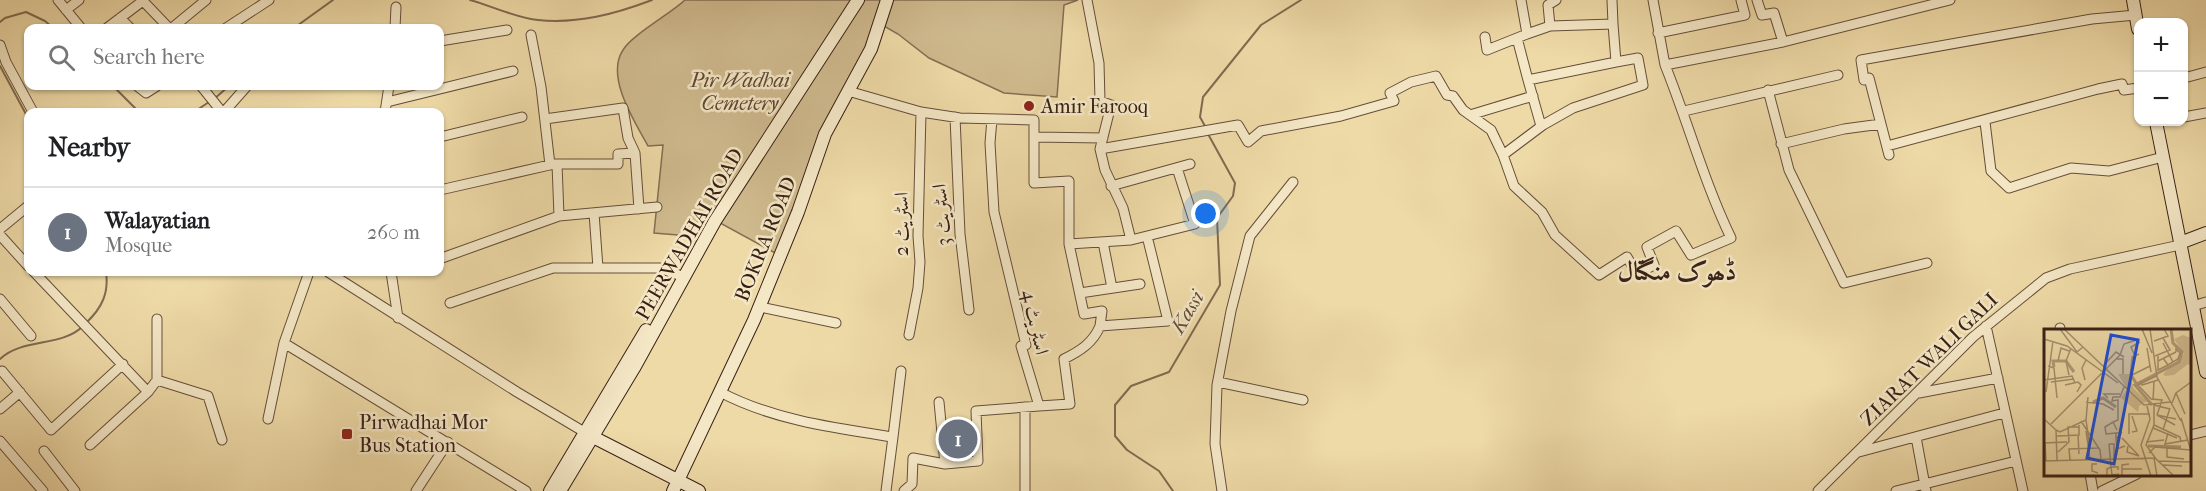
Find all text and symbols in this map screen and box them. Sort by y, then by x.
map controls [2134,18,2188,126]
button: + [2134,18,2188,72]
search box [24,24,444,90]
icon: search [45,41,78,74]
text: Search here [93,44,205,70]
park label: Pir Wadhai Cemetery [689,69,791,115]
button: − [2134,72,2188,126]
place label: Amir Farooq [1040,95,1149,118]
marker: Amir Farooq [1022,99,1036,113]
text: Nearby [48,132,130,163]
street label: PEERWADHAI ROAD [631,144,748,324]
street label: BOKRA ROAD [730,173,801,305]
street label: اسٹریٹ 3 [928,183,955,247]
street label: اسٹریٹ 2 [890,192,913,256]
your location [1191,199,1220,228]
text: Walayatian [105,208,210,234]
text: 1 [64,221,71,244]
text: 260 m [367,221,420,244]
text: Mosque [105,234,172,257]
district label: ڈھوک منگتال [1618,256,1736,288]
water label: Kassi [1164,285,1210,339]
street label: اسٹریٹ 4 [1017,288,1054,357]
street label: ZIARAT WALI GALI [1856,288,2003,431]
inset map [2044,329,2191,476]
place label: Pirwadhai Mor Bus Station [359,411,488,457]
pin: 1 [938,416,978,462]
marker: Pirwadhai Mor Bus Station [340,427,354,441]

